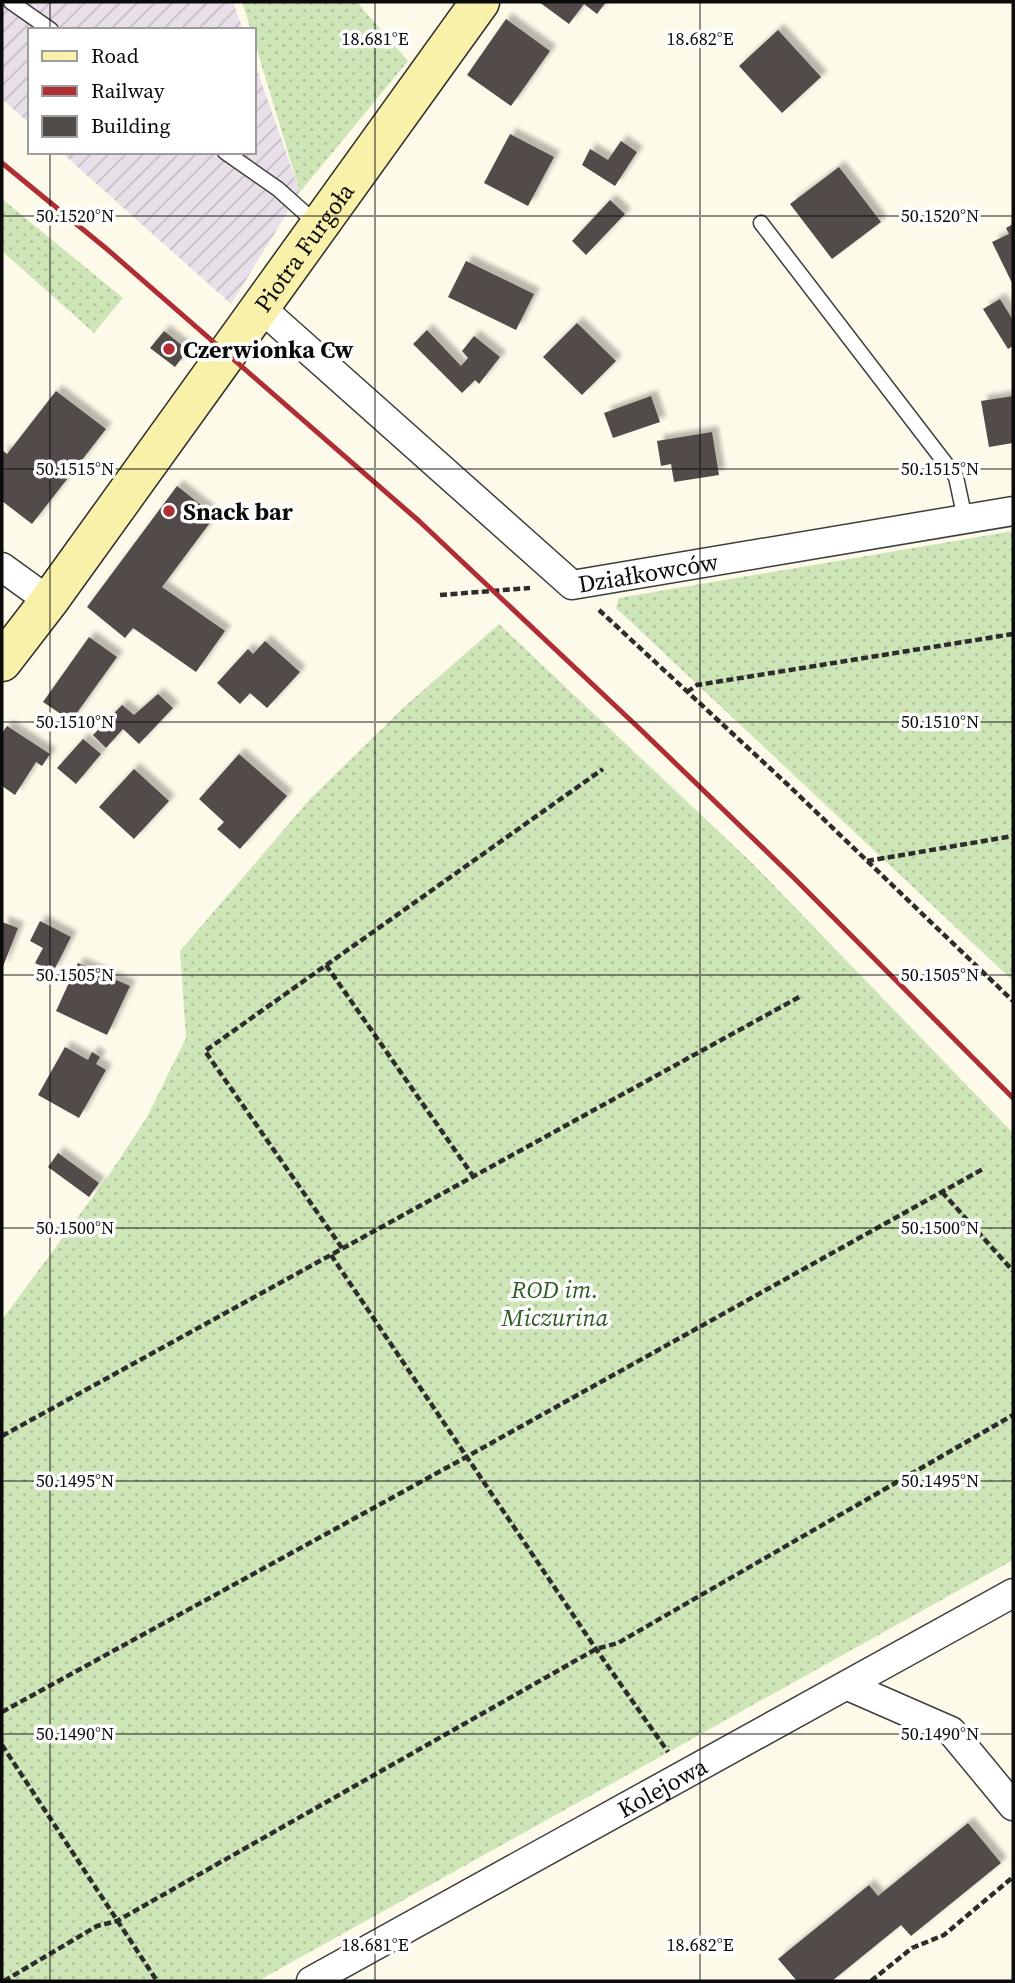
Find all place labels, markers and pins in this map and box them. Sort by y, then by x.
place label: Czerwionka Cw [183,333,354,366]
marker: Czerwionka Cw [161,341,177,357]
place label: Snack bar [183,495,294,528]
marker: Snack bar [161,503,177,519]

